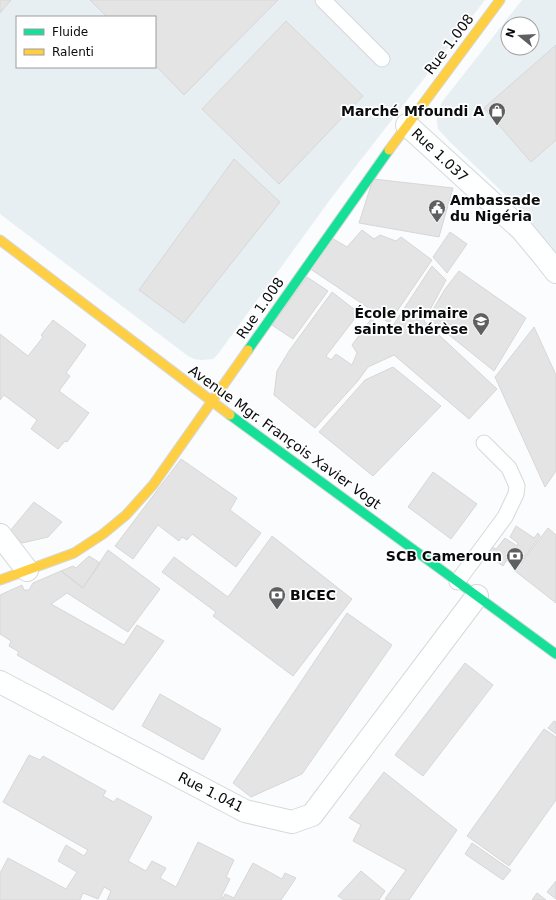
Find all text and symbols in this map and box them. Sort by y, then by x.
street label: Rue 1.008 [421,11,477,77]
legend [16,16,156,68]
north arrow [500,16,540,56]
text: Fluide [52,25,88,39]
text: N [503,27,519,39]
text: Ralenti [52,45,94,59]
shop icon: Marché Mfoundi A [487,101,507,126]
place label: Marché Mfoundi A [341,103,484,119]
street label: Rue 1.037 [409,125,471,185]
place label: Ambassade du Nigéria [450,192,541,224]
public building icon: Ambassade du Nigéria [427,198,447,223]
street label: Rue 1.008 [233,274,287,342]
place label: École primaire sainte thérèse [354,305,468,337]
school or university icon: École primaire sainte thérèse [471,311,491,336]
street label: Avenue Mgr. François Xavier Vogt [186,362,385,512]
bank icon: SCB Cameroun [505,546,525,571]
place label: SCB Cameroun [386,548,502,564]
bank icon: BICEC [267,585,287,610]
place label: BICEC [290,587,336,603]
street label: Rue 1.041 [176,769,246,815]

